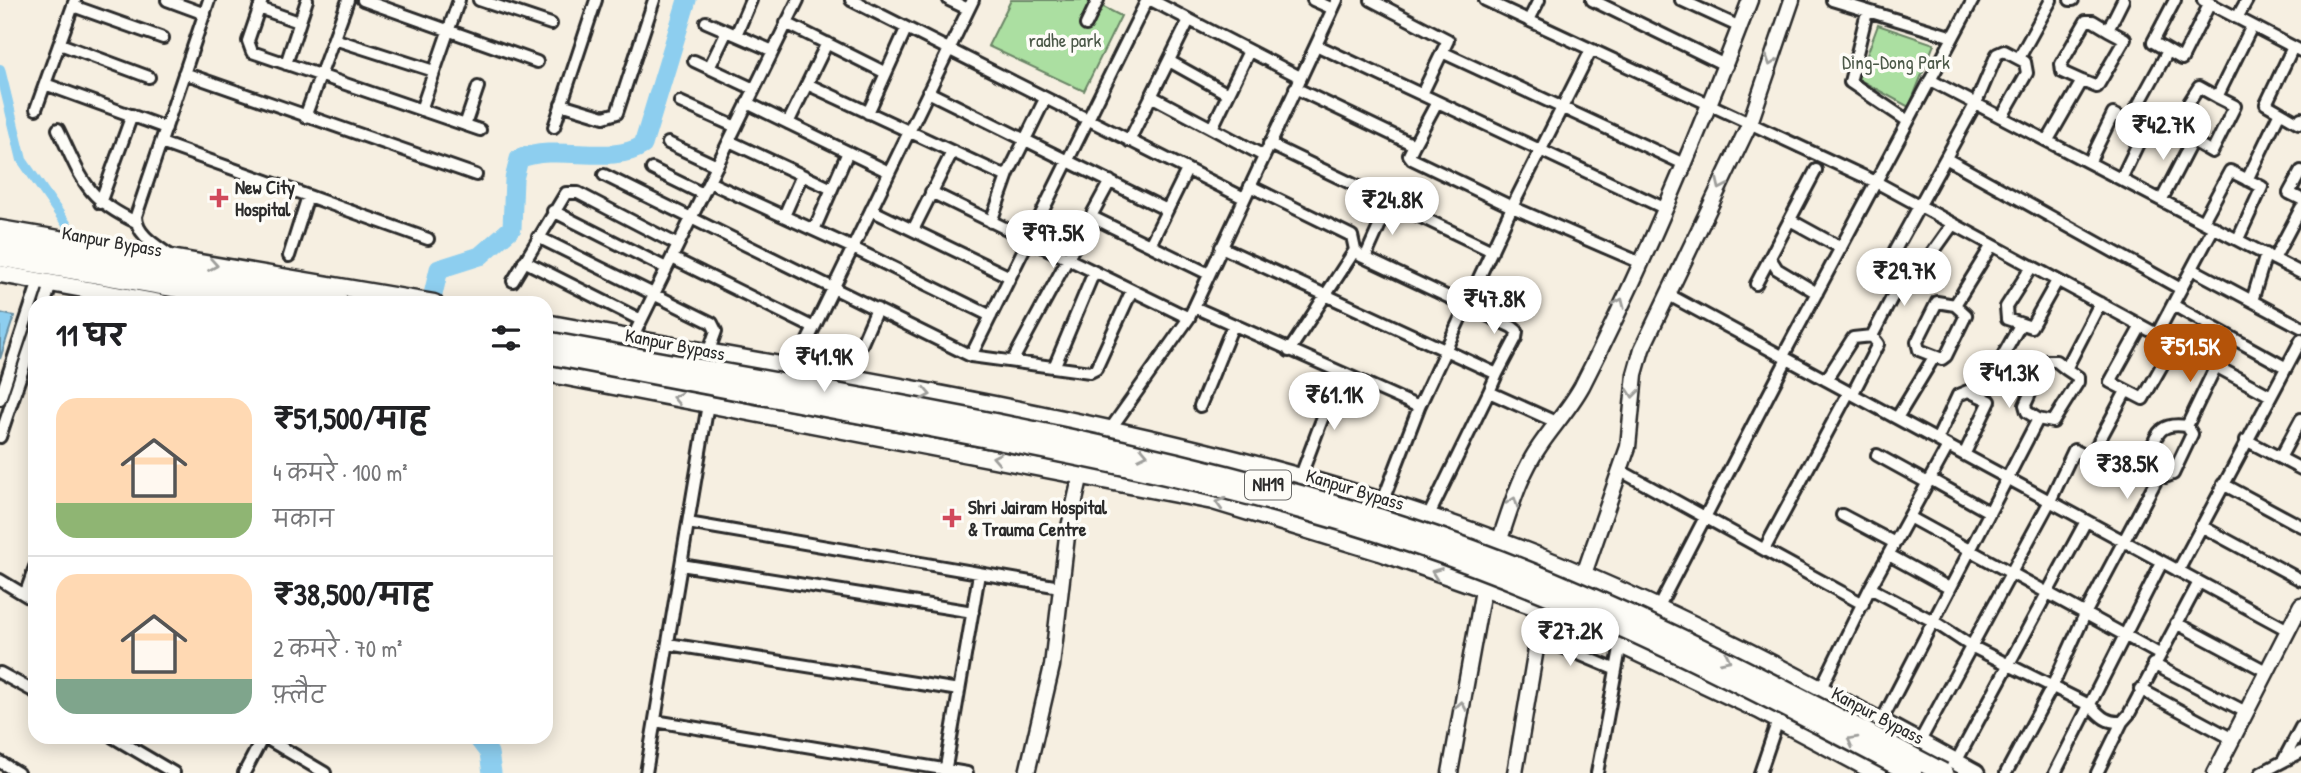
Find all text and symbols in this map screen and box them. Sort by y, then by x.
park label: radhe park [1029,27,1102,53]
park label: Ding-Dong Park [1842,49,1950,75]
one-way arrow [1765,55,1779,67]
pin: ₹42.7K [2106,102,2220,162]
text: ₹42.7K [2131,109,2195,140]
place label: New City Hospital [235,174,295,223]
pin: ₹24.8K [1335,177,1449,237]
one-way arrow [1715,178,1729,190]
text: ₹24.8K [1361,184,1423,215]
marker: New City Hospital [209,188,229,208]
pin: ₹97.5K [996,210,1110,270]
text: ₹97.5K [1022,217,1084,248]
street label: Kanpur Bypass [60,219,164,263]
pin: ₹29.7K [1847,248,1961,308]
text: ₹29.7K [1872,255,1936,286]
one-way arrow [207,257,219,272]
pin: ₹47.8K [1437,276,1551,336]
text: ₹47.8K [1463,283,1525,314]
one-way arrow [1612,298,1626,310]
text: 11 घर [56,315,125,355]
icon: filters [487,319,525,357]
street label: Kanpur Bypass [623,322,727,366]
pin: ₹51.5K [2133,324,2247,384]
text: ₹51.5K [2160,331,2220,362]
pin: ₹41.9K [767,334,881,394]
text: ₹41.9K [795,341,853,372]
pin: ₹41.3K [1952,350,2066,410]
text: ₹41.3K [1979,357,2039,388]
pin: ₹61.1K [1277,372,1391,432]
text: ₹61.1K [1305,379,1363,410]
one-way arrow [920,386,932,401]
one-way arrow [1626,388,1641,399]
one-way arrow [671,391,683,406]
text: ₹51,500/माह [273,398,428,438]
icon: home [112,426,196,510]
pin: ₹38.5K [2070,442,2184,501]
one-way arrow [1137,446,1149,460]
text: ₹38.5K [2096,448,2158,479]
one-way arrow [991,451,1003,466]
text: 4 कमरे · 100 m² [273,457,407,488]
street label: Kanpur Bypass [1303,462,1407,516]
road number: NH19 [1245,471,1291,500]
place label: Shri Jairam Hospital & Trauma Centre [968,494,1108,542]
one-way arrow [1214,497,1226,512]
one-way arrow [1505,497,1519,509]
text: मकान [273,503,334,534]
marker: Shri Jairam Hospital & Trauma Centre [942,508,962,528]
one-way arrow [1431,567,1443,581]
text: ₹38,500/माह [273,574,431,614]
icon: home [112,602,196,686]
pin: ₹27.2K [1513,608,1627,668]
text: ₹27.2K [1537,615,1603,646]
text: 2 कमरे · 70 m² [273,633,402,664]
one-way arrow [1719,651,1731,665]
text: फ़्लैट [273,679,325,710]
street label: Kanpur Bypass [1827,680,1929,750]
one-way arrow [1453,700,1468,712]
one-way arrow [1847,736,1859,749]

